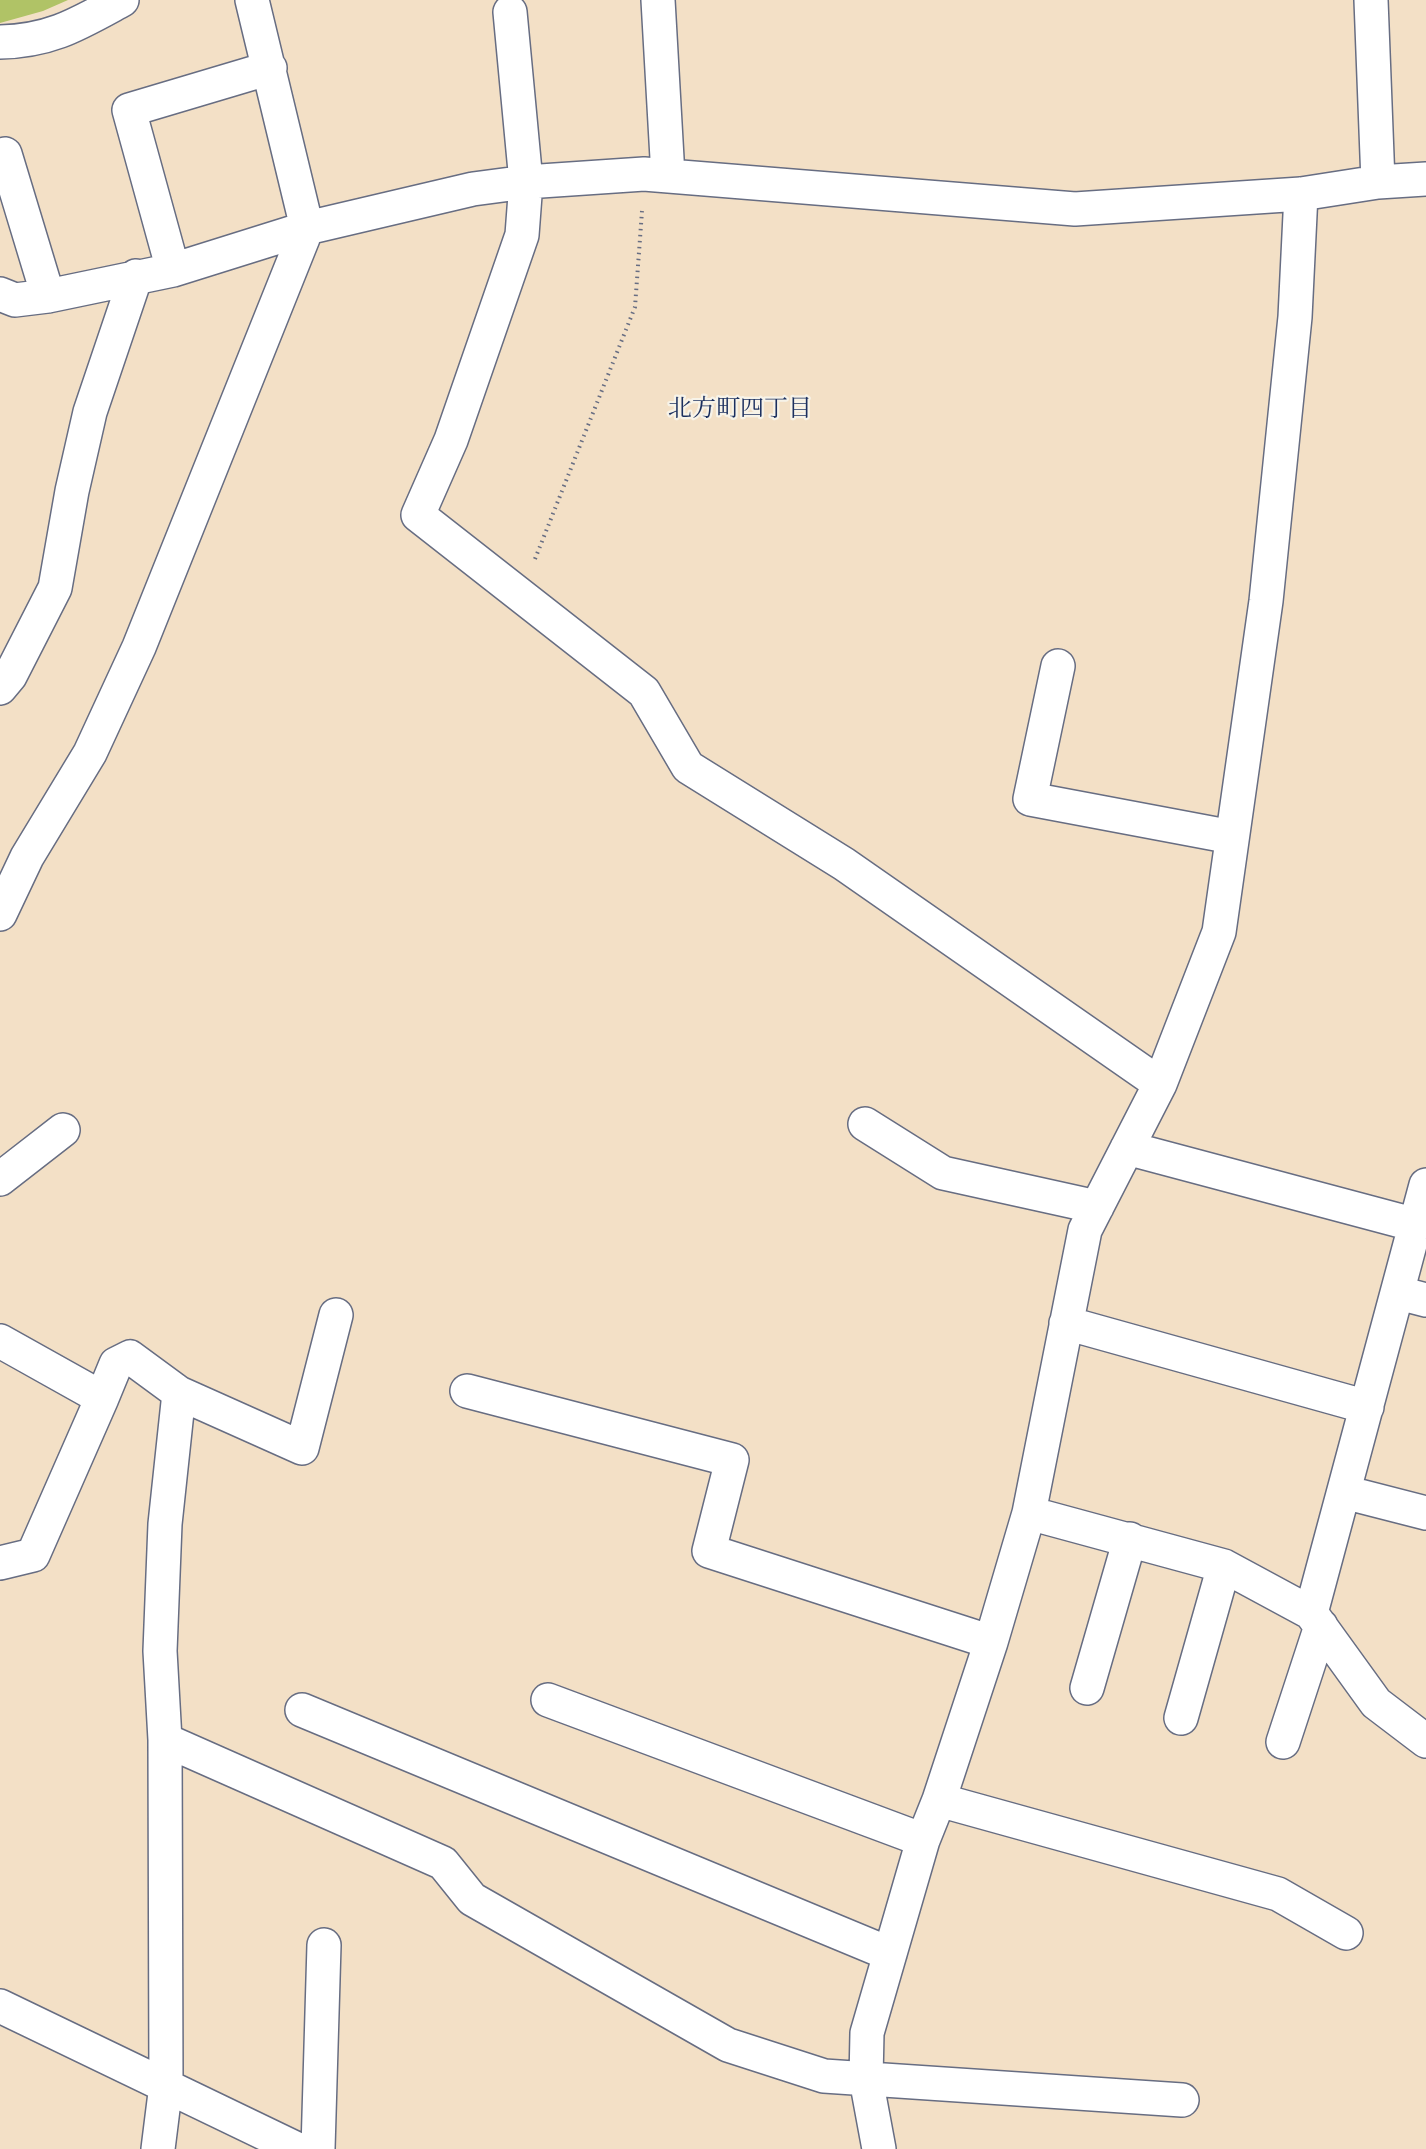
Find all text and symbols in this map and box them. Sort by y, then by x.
district label: 北方町四丁目 [668,396,812,424]

